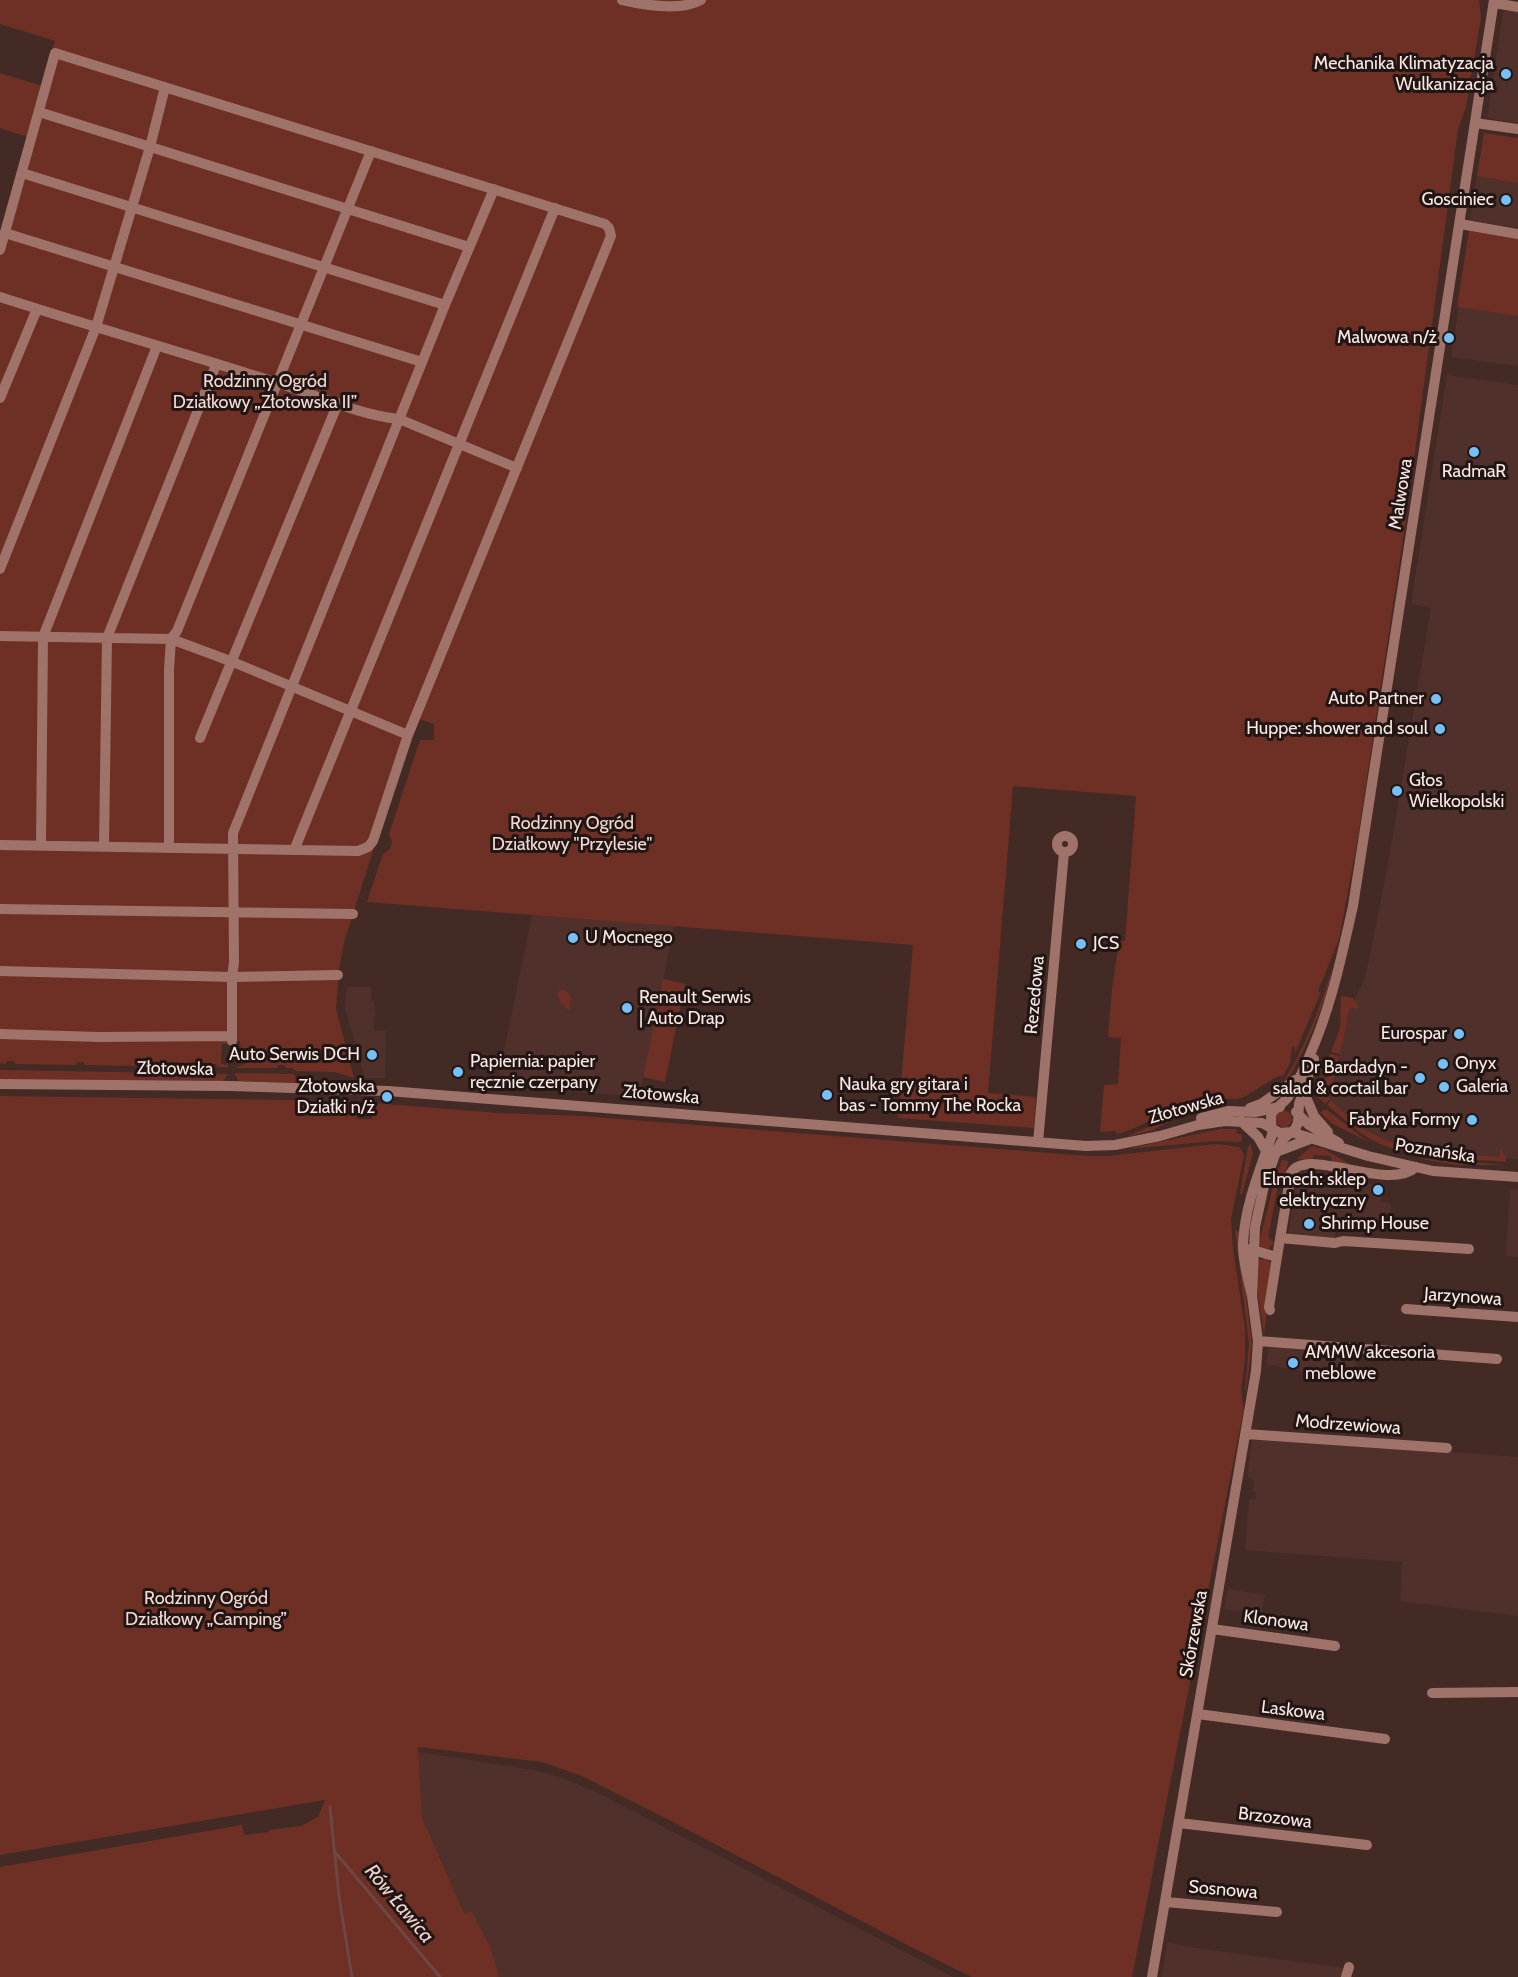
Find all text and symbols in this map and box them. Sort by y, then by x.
place label: Mechanika Klimatyzacja Wulkanizacja [1314,53,1494,96]
marker: Mechanika Klimatyzacja Wulkanizacja [1499,67,1513,81]
place label: Gosciniec [1421,189,1494,211]
marker: Gosciniec [1499,193,1513,207]
place label: Malwowa n/ż [1337,327,1437,349]
marker: Malwowa n/ż [1442,331,1456,345]
park label: Rodzinny Ogród Działkowy „Złotowska II” [173,371,357,413]
marker: RadmaR [1467,445,1481,459]
street label: Malwowa [1385,457,1417,531]
place label: RadmaR [1442,461,1506,483]
place label: Auto Partner [1328,688,1424,710]
marker: Auto Partner [1429,692,1443,706]
place label: Huppe: shower and soul [1246,718,1428,740]
marker: Huppe: shower and soul [1433,722,1447,736]
place label: Głos Wielkopolski [1409,770,1504,812]
marker: Głos Wielkopolski [1390,784,1404,798]
park label: Rodzinny Ogród Działkowy "Przylesie" [492,813,652,856]
place label: U Mocnego [585,927,673,949]
marker: U Mocnego [566,931,580,945]
place label: JCS [1093,933,1119,955]
marker: JCS [1074,937,1088,951]
street label: Rezedowa [1021,955,1049,1035]
place label: Renault Serwis | Auto Drap [639,987,751,1030]
marker: Renault Serwis | Auto Drap [620,1001,634,1015]
place label: Eurospar [1381,1023,1447,1045]
marker: Eurospar [1452,1027,1466,1041]
place label: Auto Serwis DCH [229,1044,360,1066]
marker: Auto Serwis DCH [365,1048,379,1062]
place label: Papiernia: papier ręcznie czerpany [470,1051,598,1094]
place label: Onyx [1455,1053,1496,1075]
place label: Dr Bardadyn - salad & coctail bar [1273,1057,1408,1100]
marker: Onyx [1436,1057,1450,1071]
street label: Złotowska [136,1058,214,1080]
marker: Papiernia: papier ręcznie czerpany [451,1065,465,1079]
marker: Dr Bardadyn - salad & coctail bar [1413,1071,1427,1085]
place label: Nauka gry gitara i bas - Tommy The Rocka [839,1074,1021,1116]
place label: Złotowska Działki n/ż [297,1076,375,1118]
place label: Galeria [1456,1076,1508,1098]
marker: Galeria [1437,1080,1451,1094]
street label: Złotowska [622,1081,700,1109]
street label: Złotowska [1146,1087,1226,1129]
marker: Nauka gry gitara i bas - Tommy The Rocka [820,1088,834,1102]
marker: Złotowska Działki n/ż [380,1090,394,1104]
place label: Fabryka Formy [1349,1109,1460,1131]
marker: Fabryka Formy [1465,1113,1479,1127]
street label: Poznańska [1393,1134,1477,1168]
place label: Elmech: sklep elektryczny [1262,1169,1366,1212]
marker: Elmech: sklep elektryczny [1371,1183,1385,1197]
place label: Shrimp House [1321,1213,1429,1235]
marker: Shrimp House [1302,1217,1316,1231]
street label: Jarzynowa [1423,1284,1503,1310]
place label: AMMW akcesoria meblowe [1305,1342,1435,1384]
marker: AMMW akcesoria meblowe [1286,1356,1300,1370]
street label: Modrzewiowa [1294,1411,1402,1439]
park label: Rodzinny Ogród Działkowy „Camping” [125,1588,287,1630]
street label: Skórzewska [1176,1589,1212,1679]
street label: Klonowa [1242,1606,1310,1636]
street label: Laskowa [1260,1696,1326,1726]
street label: Brzozowa [1237,1803,1313,1833]
water label: Rów Ławica [359,1860,439,1948]
street label: Sosnowa [1188,1876,1258,1904]

